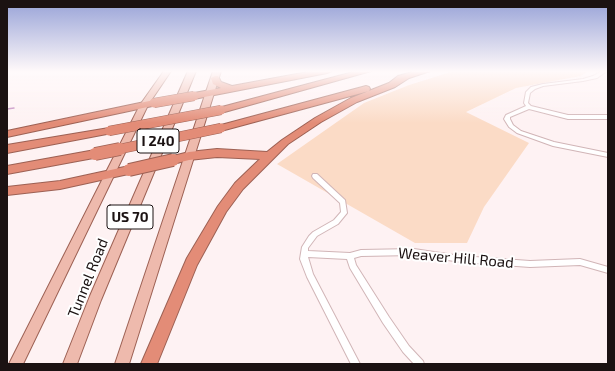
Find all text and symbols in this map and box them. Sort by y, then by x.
road number: I 240 [137,129,179,153]
road number: US 70 [107,205,153,229]
street label: Tunnel Road [64,236,112,320]
street label: Weaver Hill Road [397,244,515,272]

